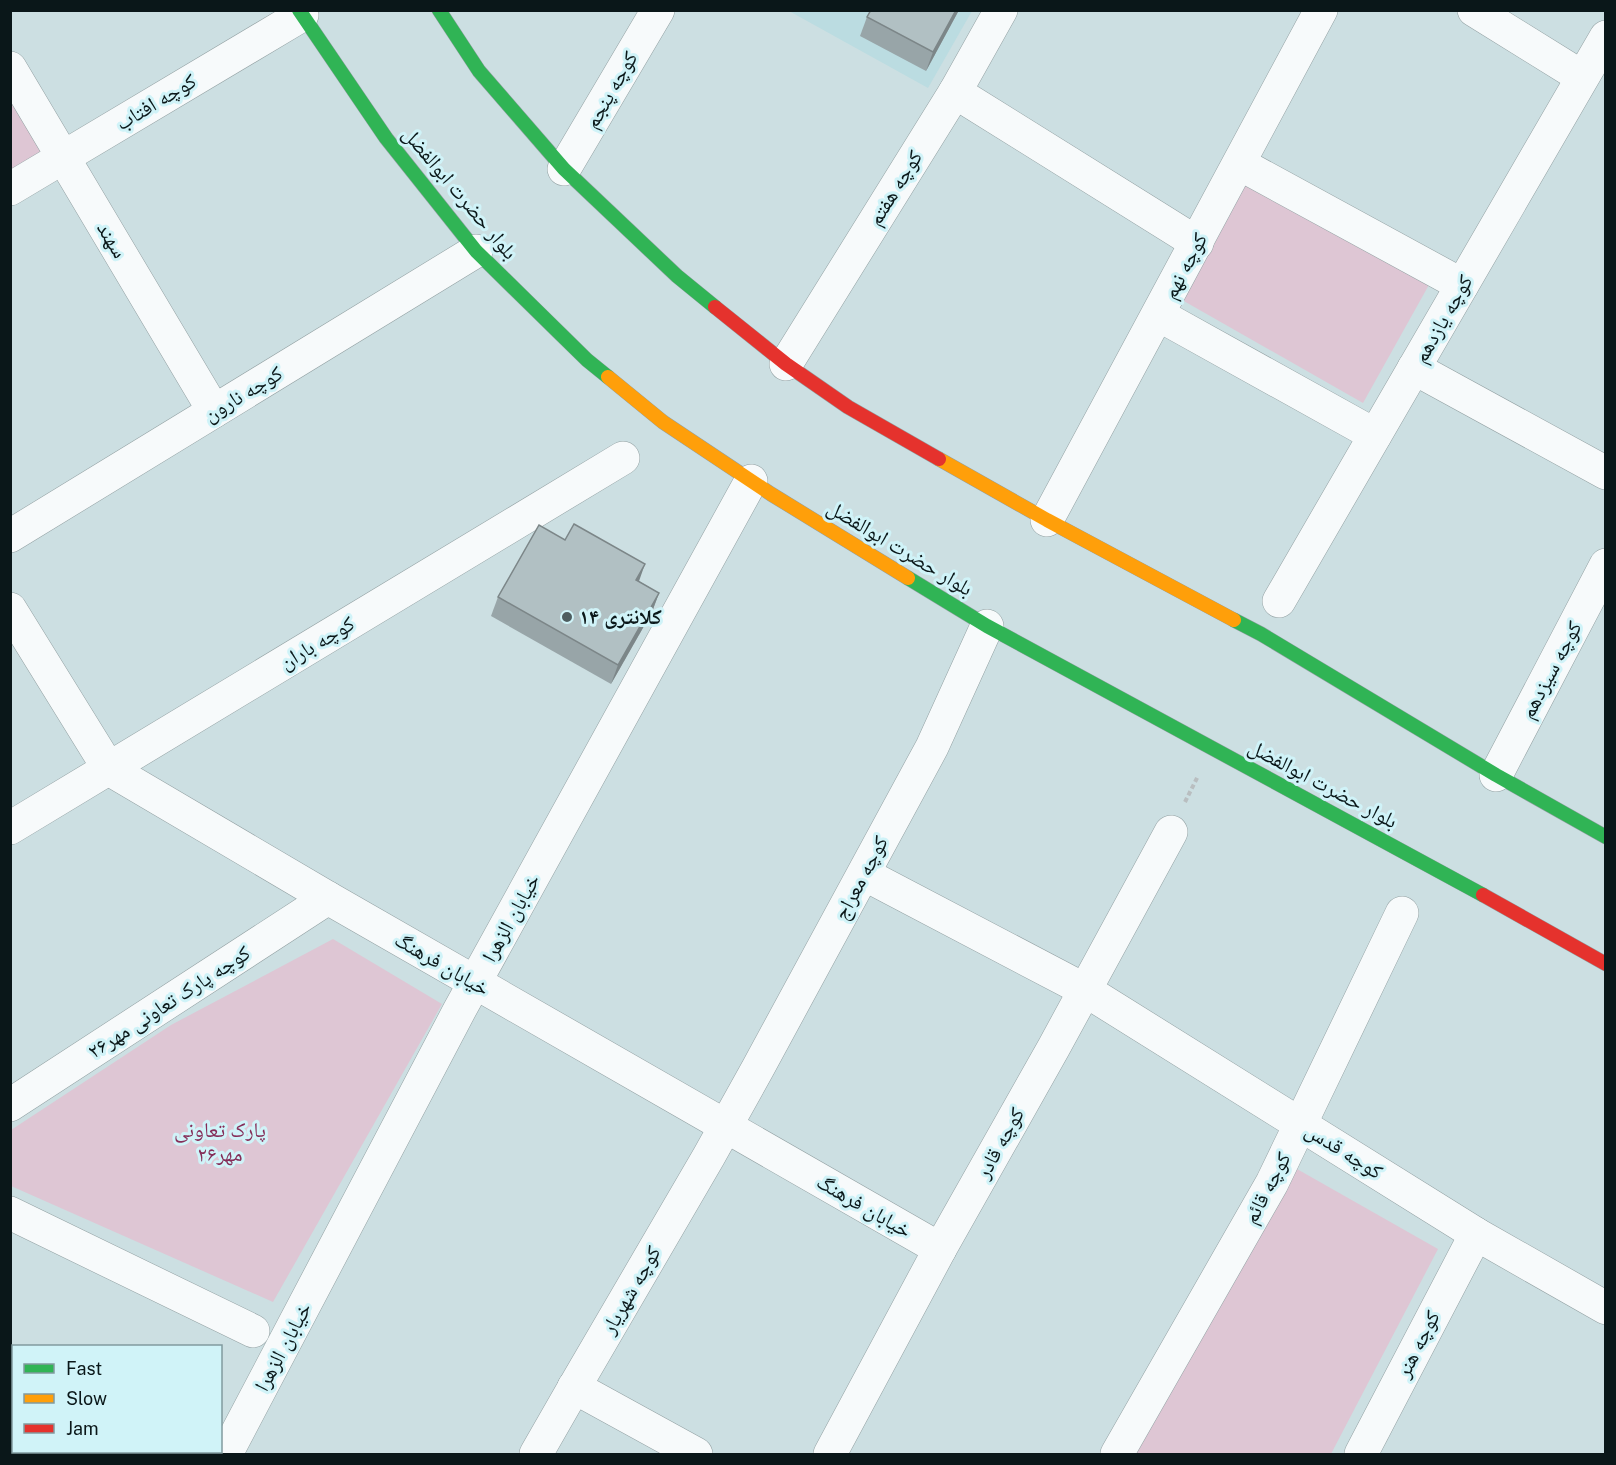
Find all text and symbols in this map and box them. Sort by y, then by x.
street label: کوچه پنجم [579,46,644,134]
street label: کوچه افتاب [111,68,201,135]
street label: بلوار حضرت ابوالفضل [397,121,523,265]
street label: کوچه هفتم [862,145,929,231]
street label: سهند [92,217,133,262]
street label: کوچه نهم [1157,228,1214,304]
street label: کوچه یازدهم [1407,270,1480,368]
street label: کوچه نارون [199,360,287,427]
street label: بلوار حضرت ابوالفضل [822,494,978,602]
place label: کلانتری ۱۴ [579,604,662,629]
street label: کوچه باران [275,610,359,675]
marker: کلانتری ۱۴ [560,610,574,624]
street label: کوچه سیزدهم [1514,616,1589,724]
street label: بلوار حضرت ابوالفضل [1244,734,1402,834]
street label: کوچه معراج [828,831,894,925]
street label: خیابان الزهرا [476,869,545,966]
street label: خیابان فرهنگ [390,926,494,1001]
street label: کوچه پارک تعاونی مهر۲۶ [83,940,255,1064]
street label: کوچه قادر [969,1103,1029,1184]
park label: پارک تعاونی مهر۲۶ [174,1117,266,1166]
street label: کوچه قدس [1300,1117,1388,1185]
street label: کوچه قائم [1237,1147,1298,1229]
street label: خیابان فرهنگ [812,1168,916,1243]
street label: کوچه شهریار [595,1241,666,1339]
street label: خیابان الزهرا [249,1298,316,1395]
street label: کوچه هنر [1390,1306,1445,1382]
legend [12,1345,222,1453]
text: Fast [66,1358,102,1379]
text: Slow [66,1388,107,1409]
text: Jam [66,1418,99,1439]

